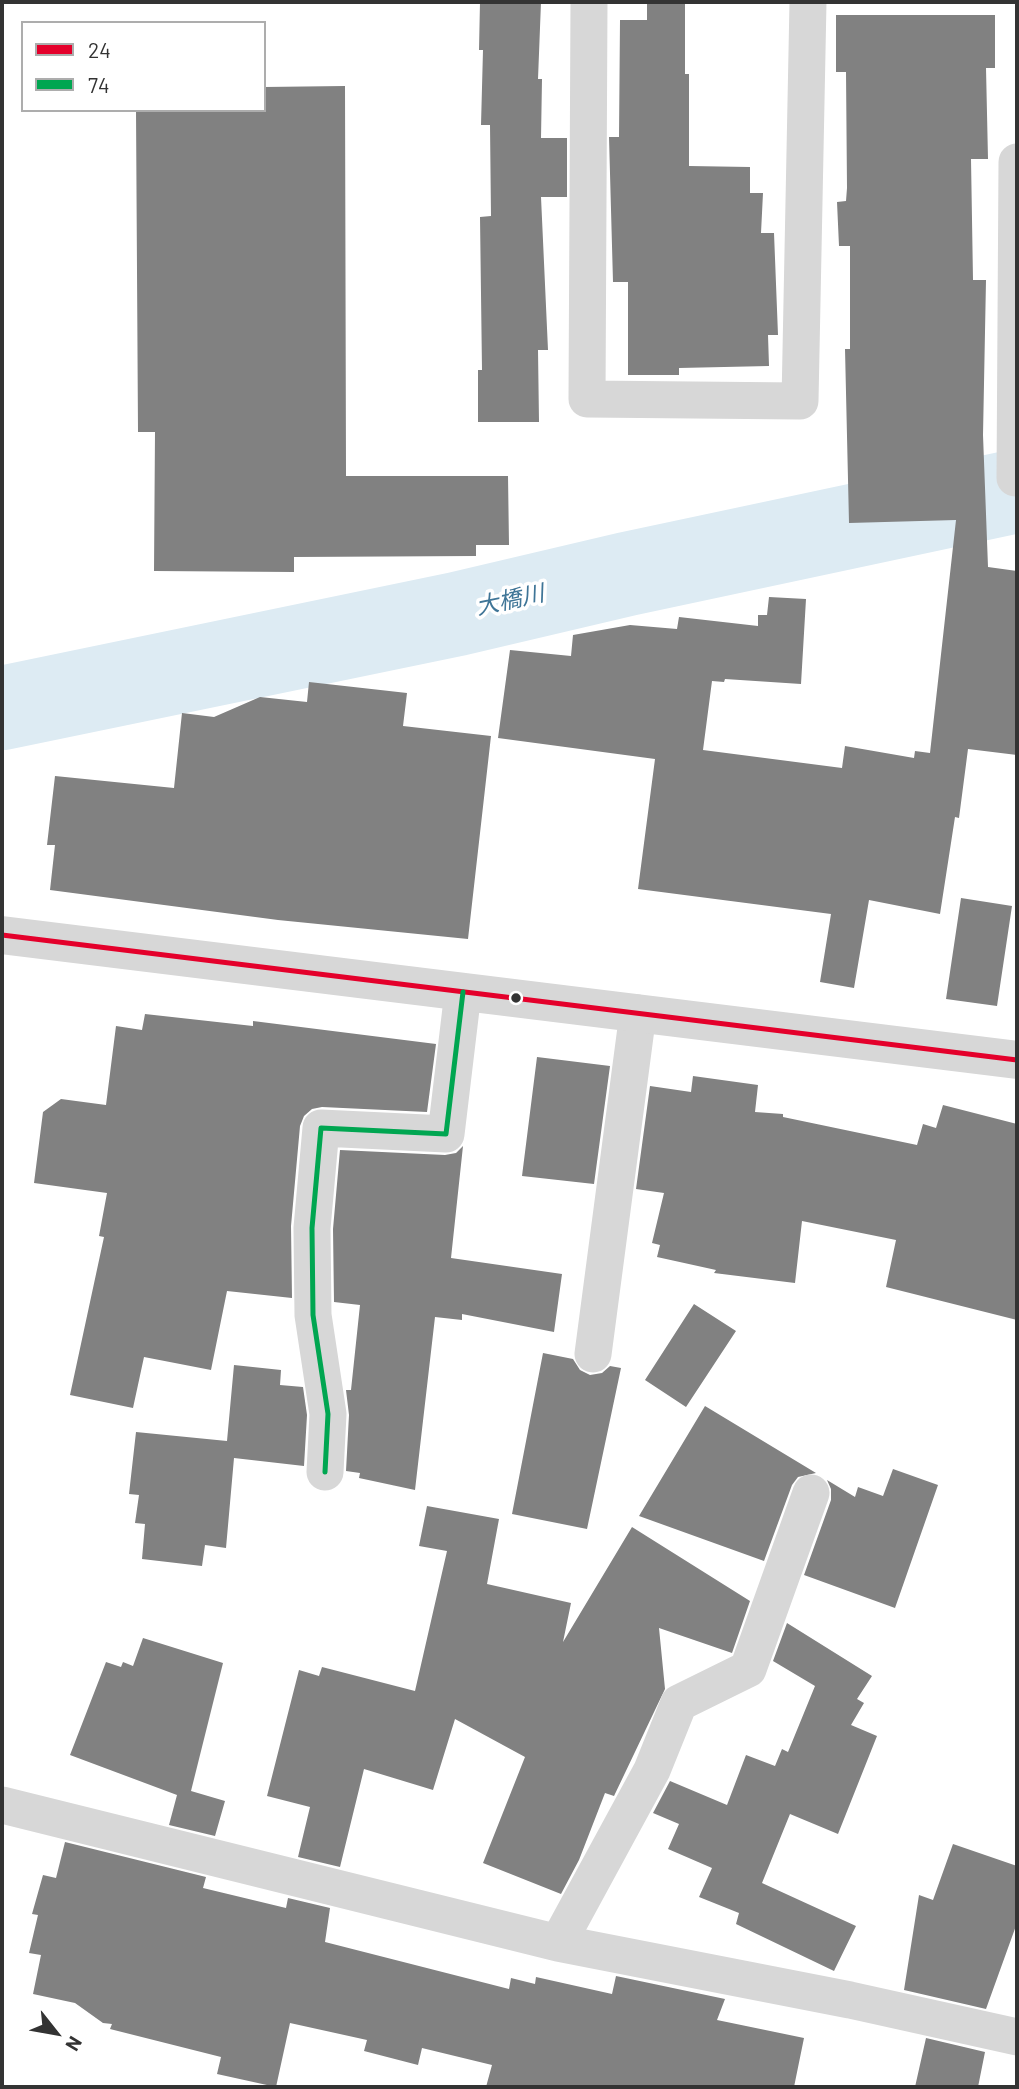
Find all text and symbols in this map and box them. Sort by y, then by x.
legend [21,21,266,112]
text: 24 [88,37,111,62]
text: 74 [88,72,110,97]
water label: 大橋川 [473,579,547,621]
unlabelled marker [509,991,523,1005]
north arrow [21,1998,91,2068]
text: N [61,2033,88,2055]

